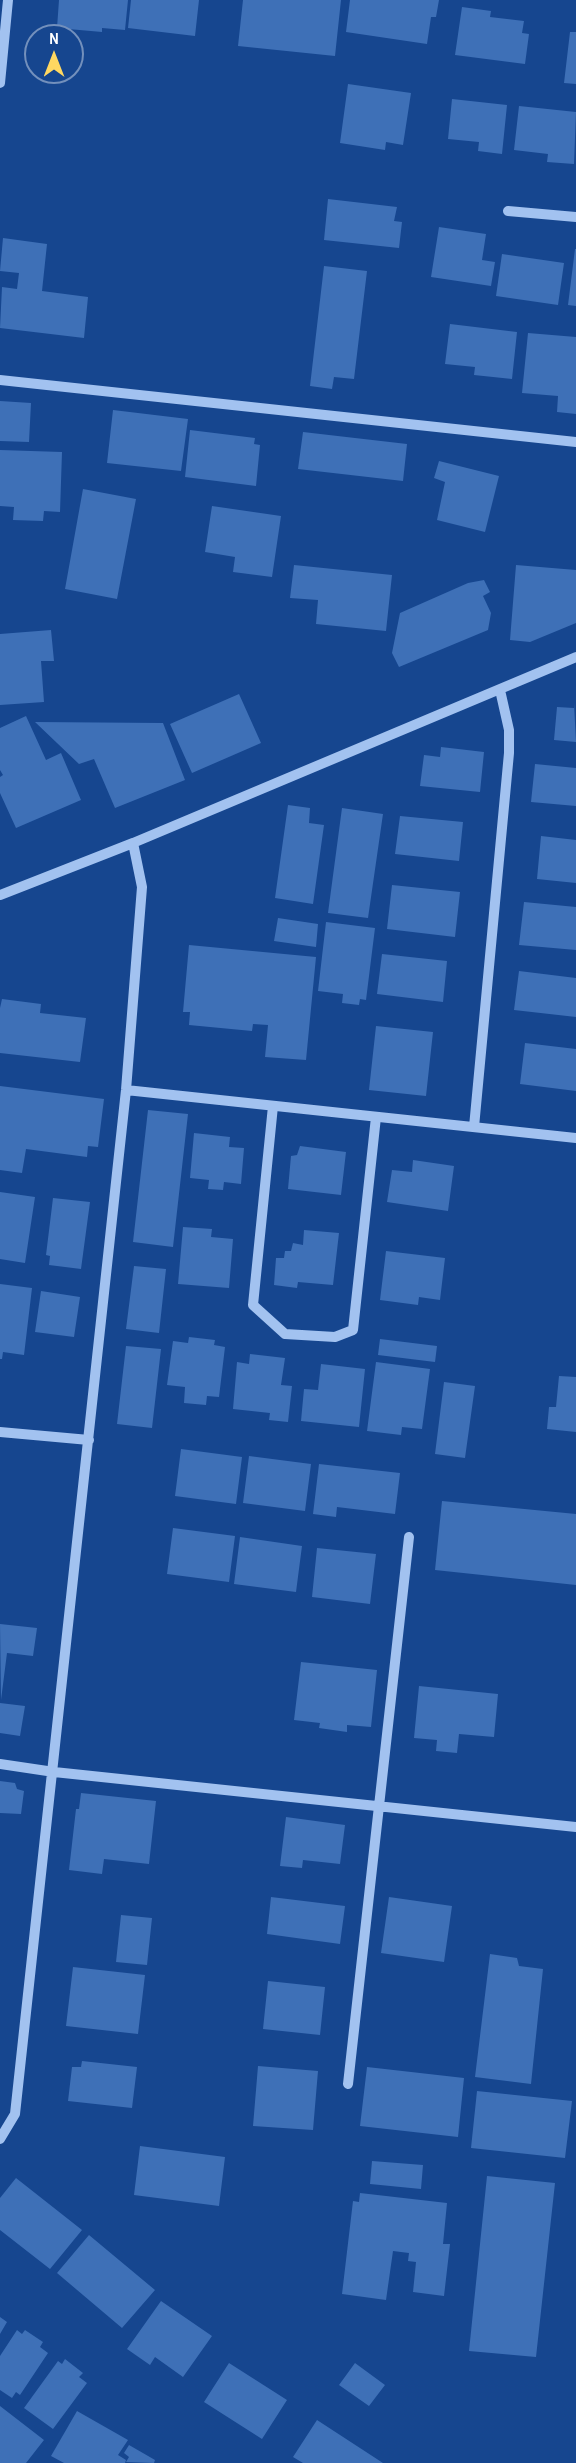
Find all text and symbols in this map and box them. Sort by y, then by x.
north arrow [24,24,84,84]
text: N [49,27,59,49]

